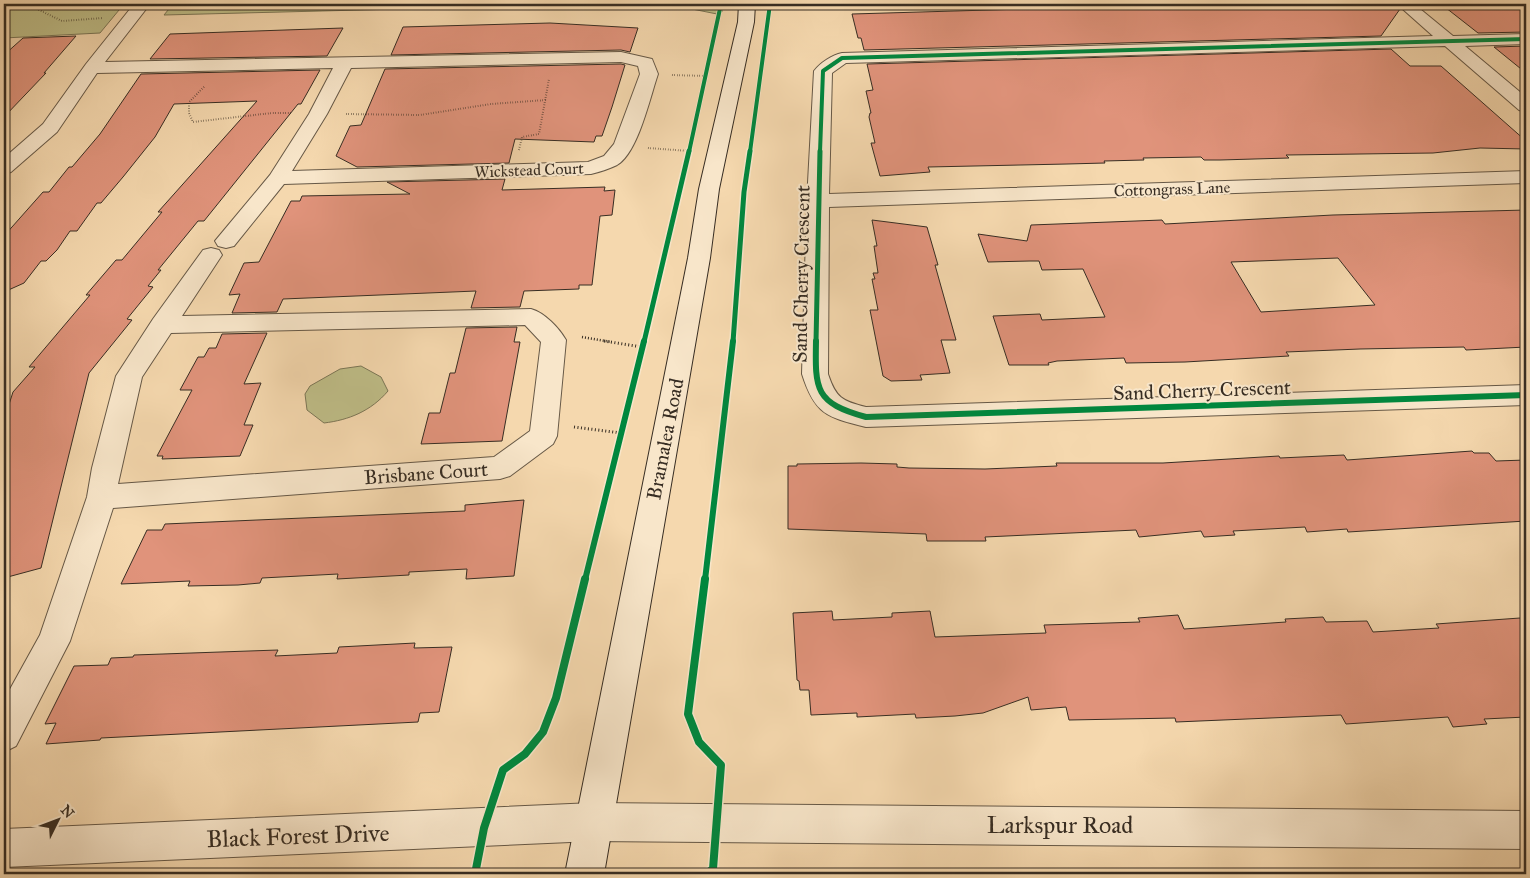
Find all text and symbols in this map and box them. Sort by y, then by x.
street label: Wickstead Court [474,159,584,181]
street label: Cottongrass Lane [1113,177,1231,202]
street label: Sand Cherry Crescent [787,185,815,363]
street label: Sand Cherry Crescent [1113,375,1291,405]
street label: Bramalea Road [641,376,689,502]
street label: Brisbane Court [363,457,489,489]
north arrow [32,796,82,846]
text: N [57,802,78,822]
street label: Larkspur Road [987,810,1133,840]
street label: Black Forest Drive [206,818,390,854]

